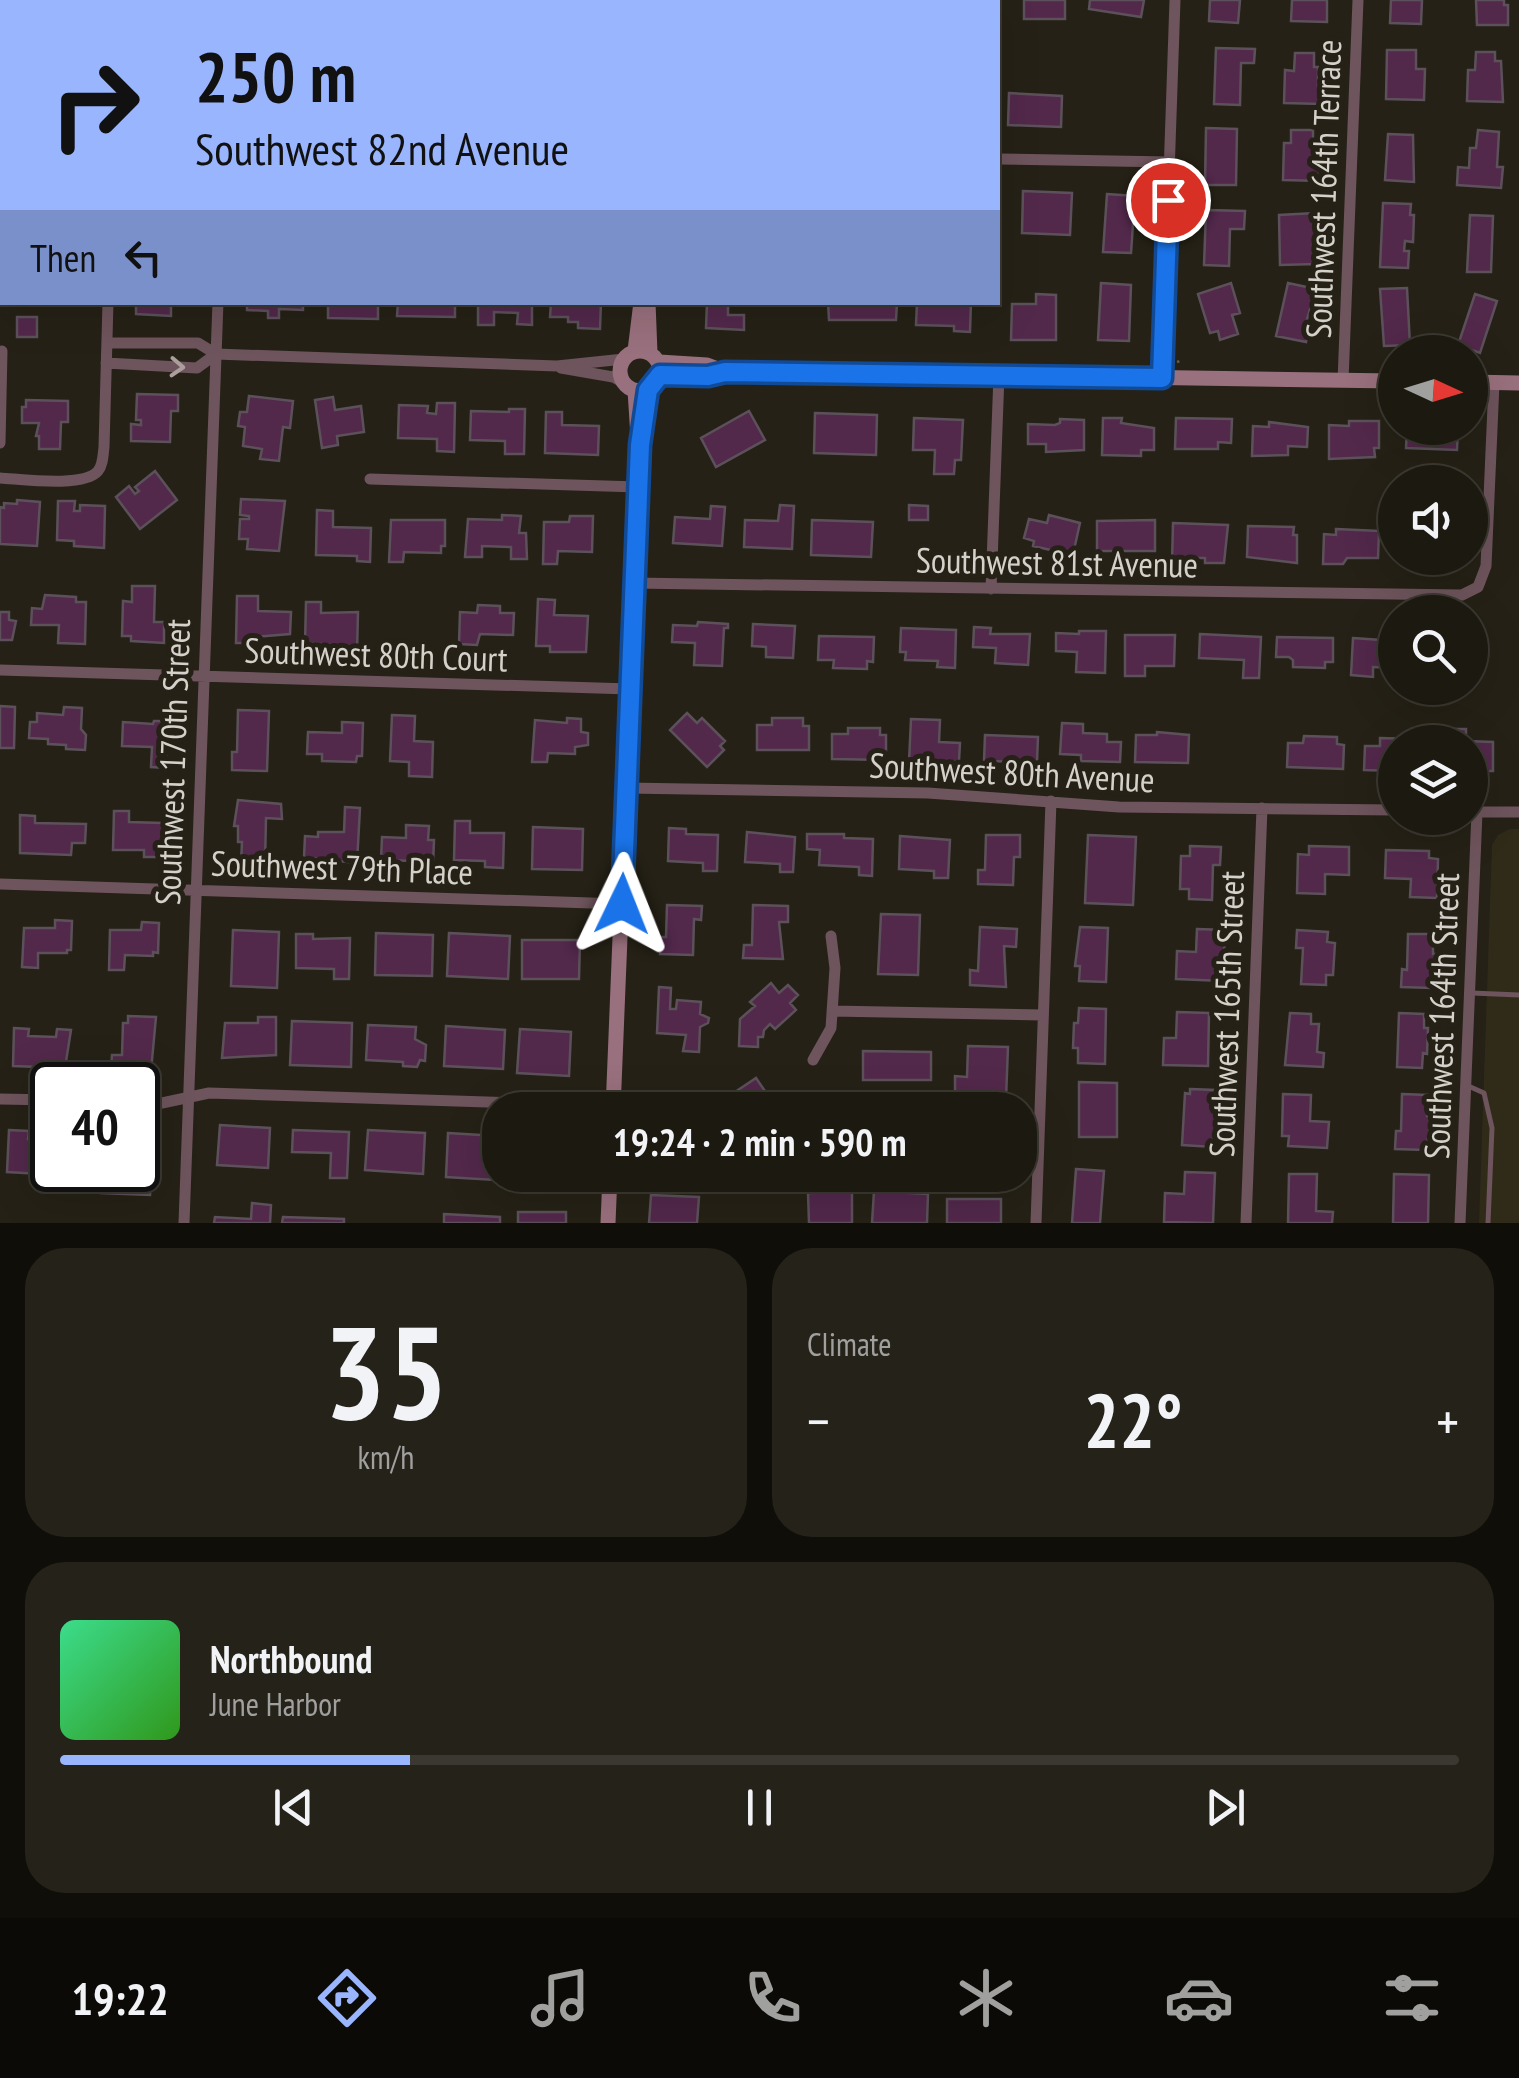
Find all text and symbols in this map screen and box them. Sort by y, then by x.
text: 250 m [195,31,356,121]
street label: Southwest 164th Terrace [1295,39,1351,339]
icon: right [30,40,160,170]
text: Southwest 82nd Avenue [195,119,569,177]
pin [1126,158,1211,243]
icon: arrive [1141,173,1196,228]
icon: left [116,230,171,285]
text: Then [30,233,96,282]
north arrow [1378,335,1488,445]
map controls [1378,335,1488,835]
one-way arrow [169,355,185,377]
button: sound [1378,465,1488,575]
street label: Southwest 81st Avenue [916,537,1198,587]
button: search [1378,595,1488,705]
street label: Southwest 170th Street [144,618,200,906]
street label: Southwest 80th Court [244,626,509,682]
button: layers [1378,725,1488,835]
street label: Southwest 80th Avenue [868,742,1156,802]
street label: Southwest 79th Place [210,839,474,895]
position arrow [570,852,674,956]
street label: Southwest 165th Street [1198,870,1254,1158]
street label: Southwest 164th Street [1413,872,1469,1160]
speed limit sign: 40 [30,1062,160,1192]
text: 19:24 · 2 min · 590 m [613,1117,906,1166]
text: 35 [324,1287,448,1455]
text: Climate [807,1323,891,1365]
text: 22° [1083,1372,1183,1469]
text: − [807,1385,830,1456]
text: + [1436,1385,1459,1456]
text: km/h [358,1436,414,1478]
text: Northbound [210,1634,372,1683]
text: June Harbor [210,1683,341,1725]
icon: previous [266,1780,321,1835]
icon: pause [732,1780,787,1835]
icon: next [1198,1780,1253,1835]
icon: directions [312,1963,382,2033]
icon: music [525,1963,595,2033]
icon: phone [738,1963,808,2033]
icon: climate [951,1963,1021,2033]
icon: car [1164,1963,1234,2033]
icon: filters [1377,1963,1447,2033]
text: 19:22 [72,1969,169,2027]

